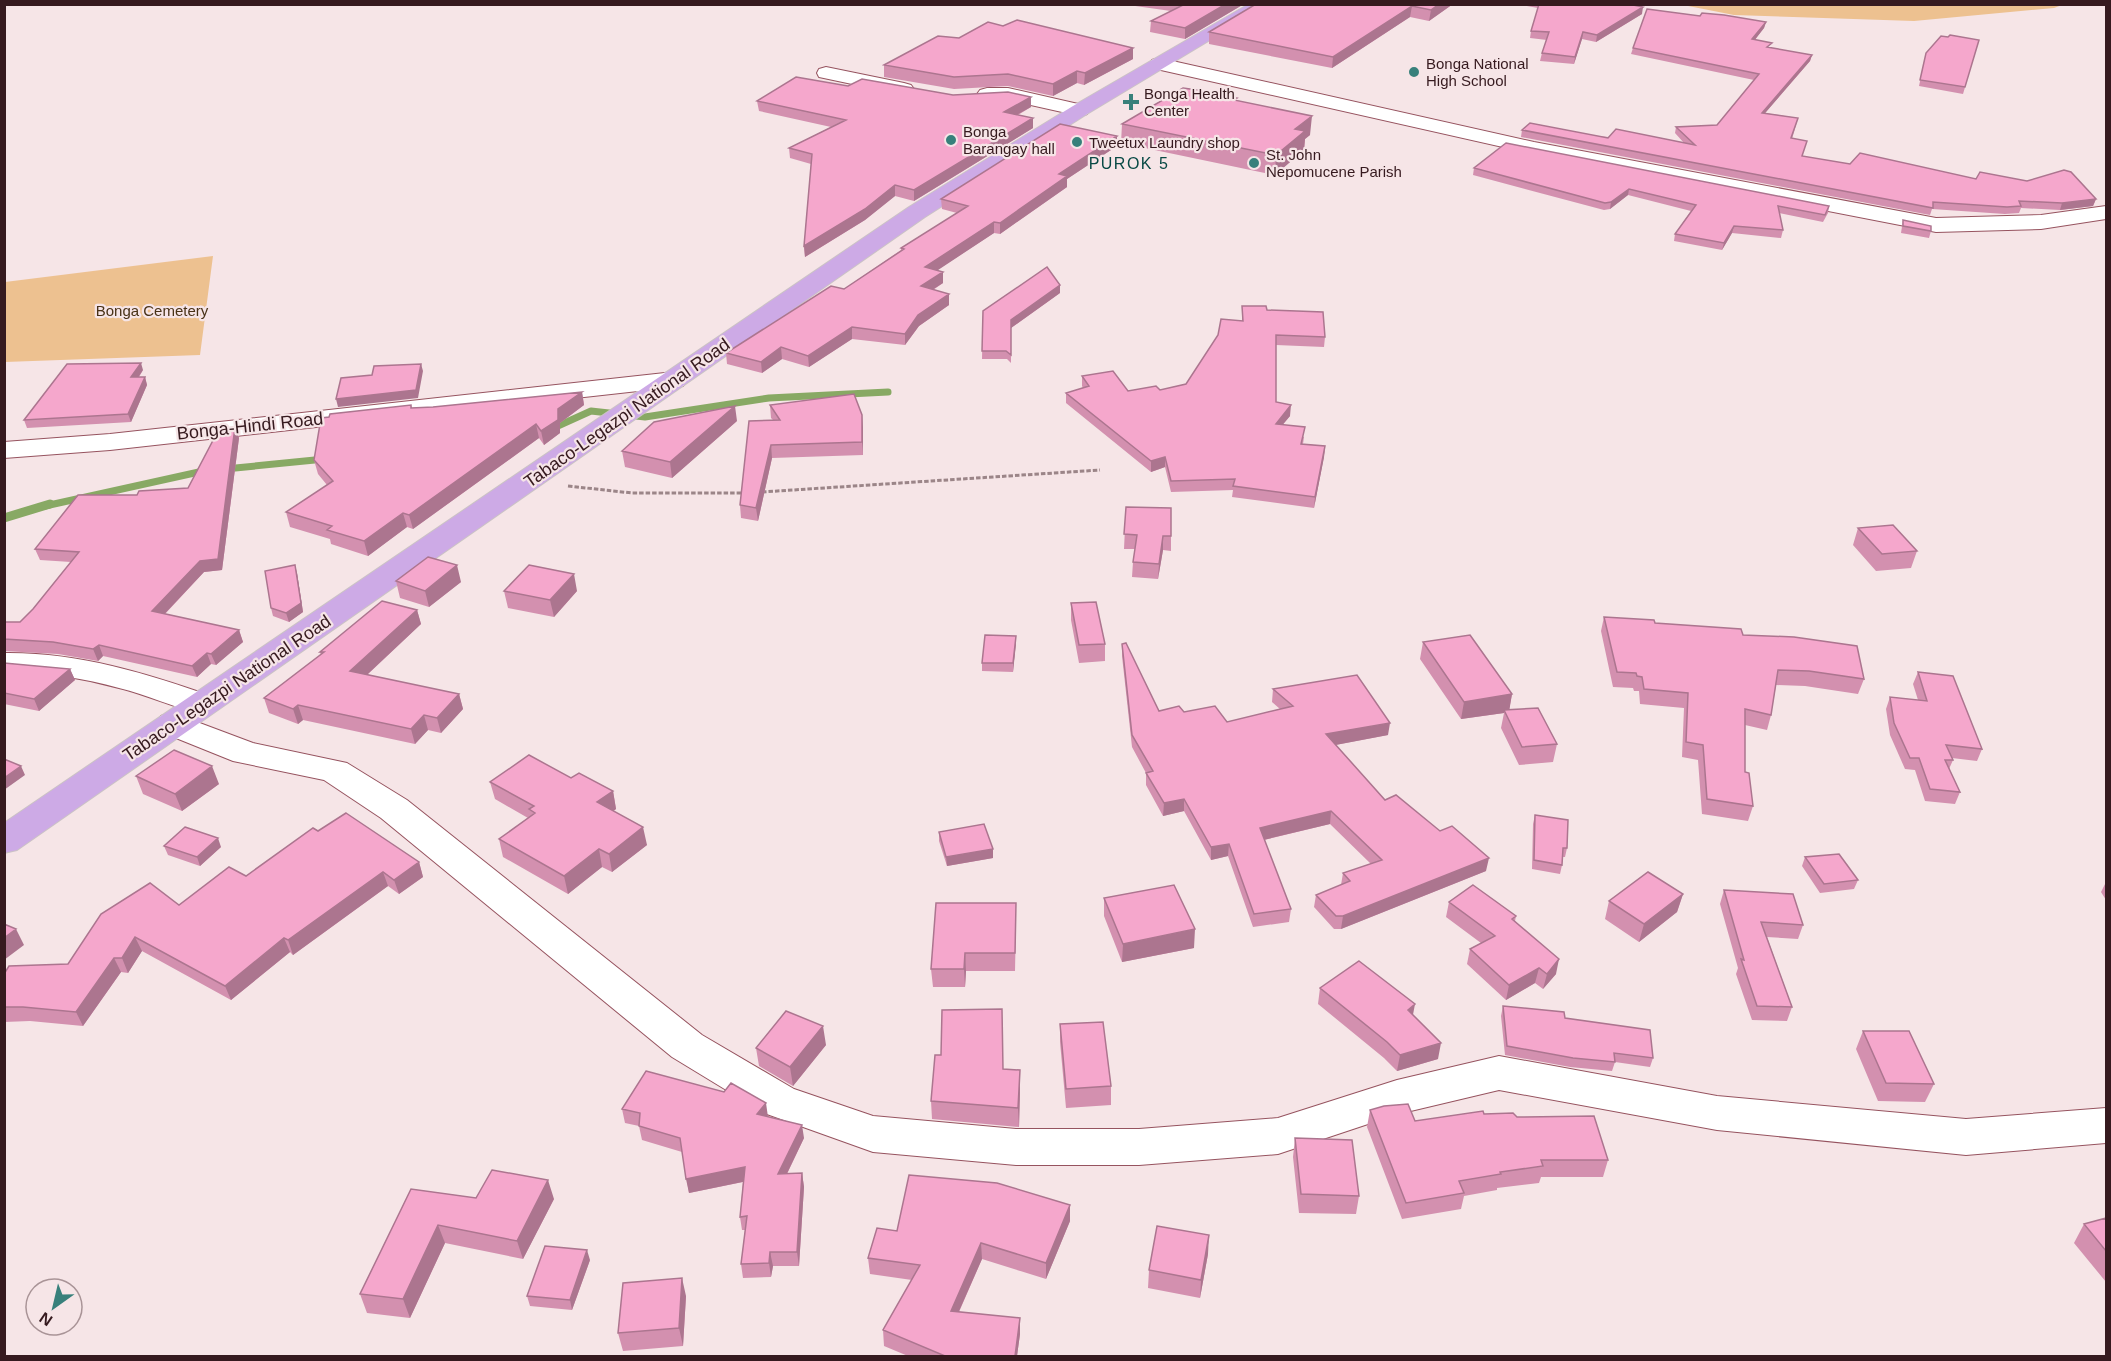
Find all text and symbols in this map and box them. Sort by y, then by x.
place label: Bonga National High School [1426,55,1529,89]
marker: Bonga National High School [1407,65,1421,79]
place label: Bonga Health Center [1144,85,1235,119]
marker: Bonga Health Center [1122,93,1140,111]
place label: Bonga Barangay hall [963,123,1055,157]
marker: Bonga Barangay hall [944,133,958,147]
place label: Tweetux Laundry shop [1089,134,1240,151]
marker: Tweetux Laundry shop [1070,135,1084,149]
place label: St. John Nepomucene Parish [1266,146,1402,180]
district label: PUROK 5 [1089,155,1169,172]
marker: St. John Nepomucene Parish [1247,156,1261,170]
park label: Bonga Cemetery [96,302,209,319]
street label: Tabaco-Legazpi National Road [520,334,734,492]
street label: Bonga-Hindi Road [176,408,324,444]
street label: Tabaco-Legazpi National Road [119,611,335,765]
north arrow [24,1277,84,1337]
text: N [36,1309,55,1329]

